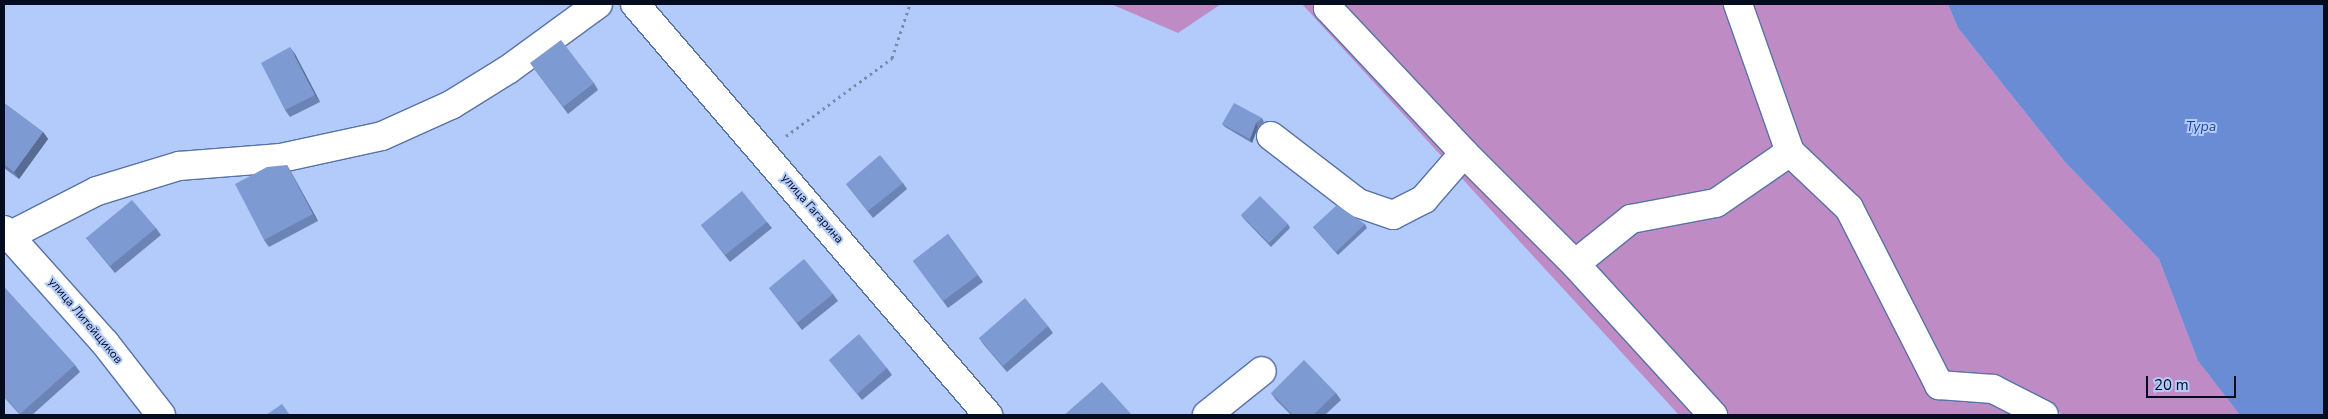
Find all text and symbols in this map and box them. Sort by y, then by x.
water label: Тура [2186,119,2216,135]
street label: улица Гагарина [778,171,846,247]
street label: улица Литейщиков [45,275,125,367]
scale bar [2148,366,2238,398]
text: 20 m [2154,375,2189,395]

